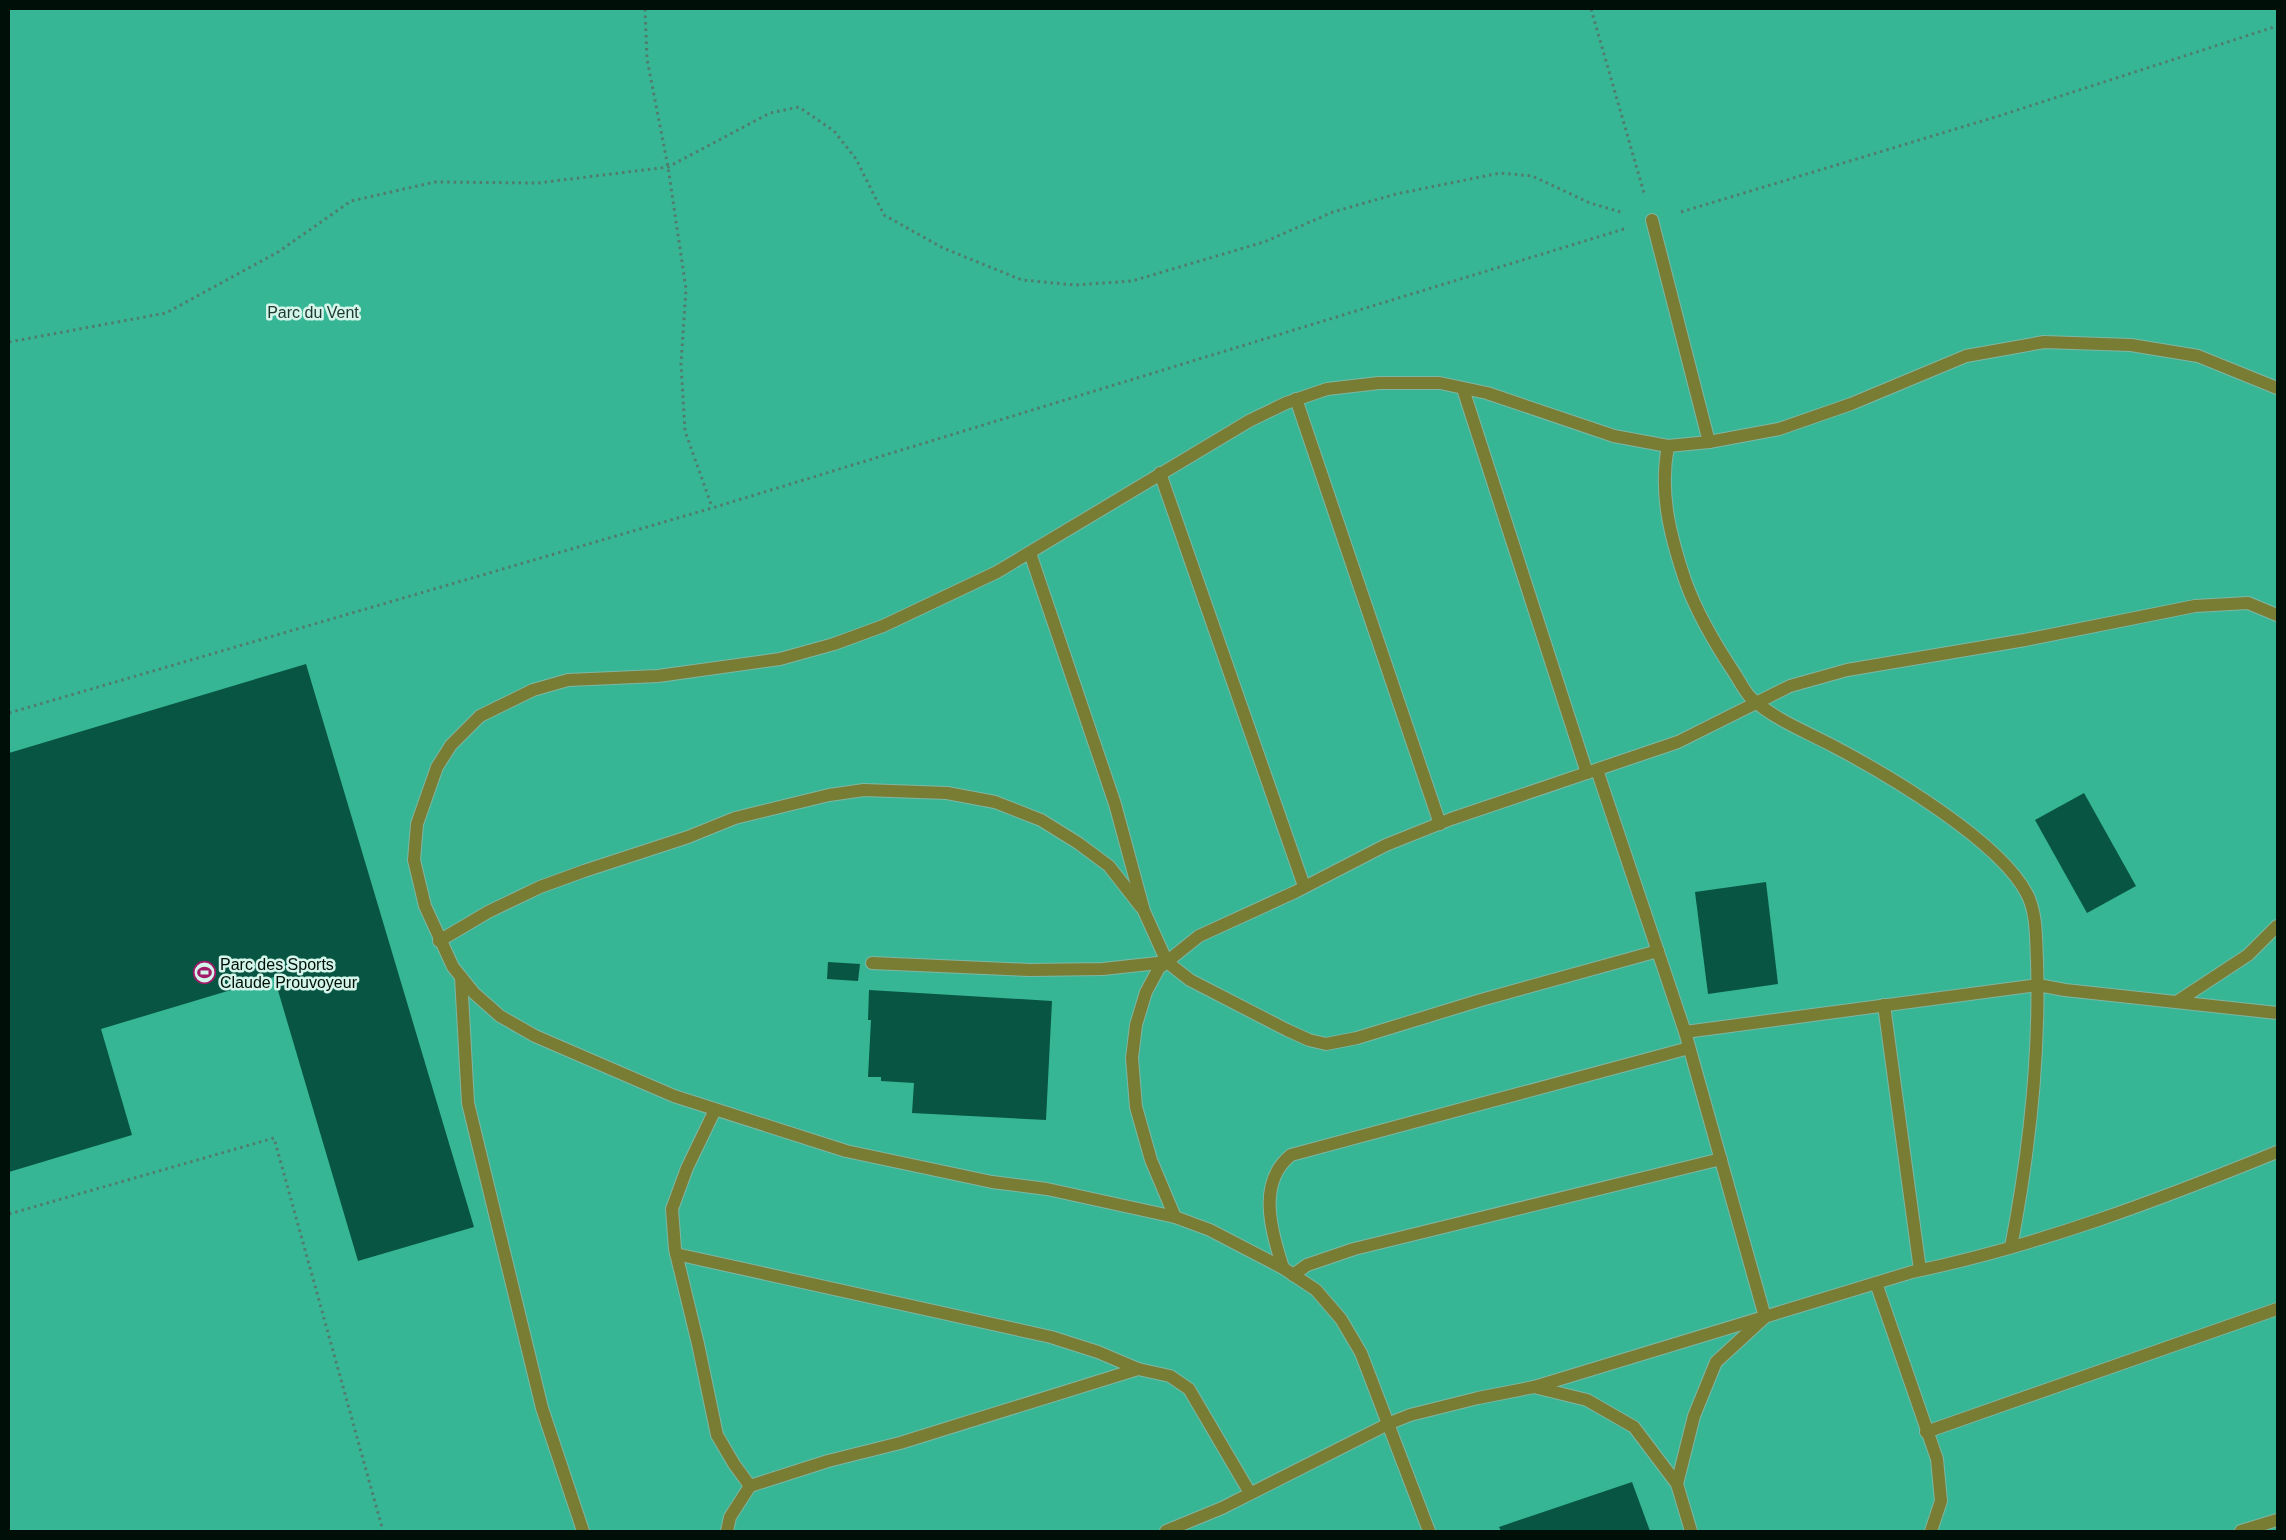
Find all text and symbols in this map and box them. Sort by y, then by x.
park label: Parc du Vent [267,304,359,321]
place label: Parc des Sports Claude Prouvoyeur [220,956,358,991]
sports icon: Parc des Sports Claude Prouvoyeur [192,961,216,985]

